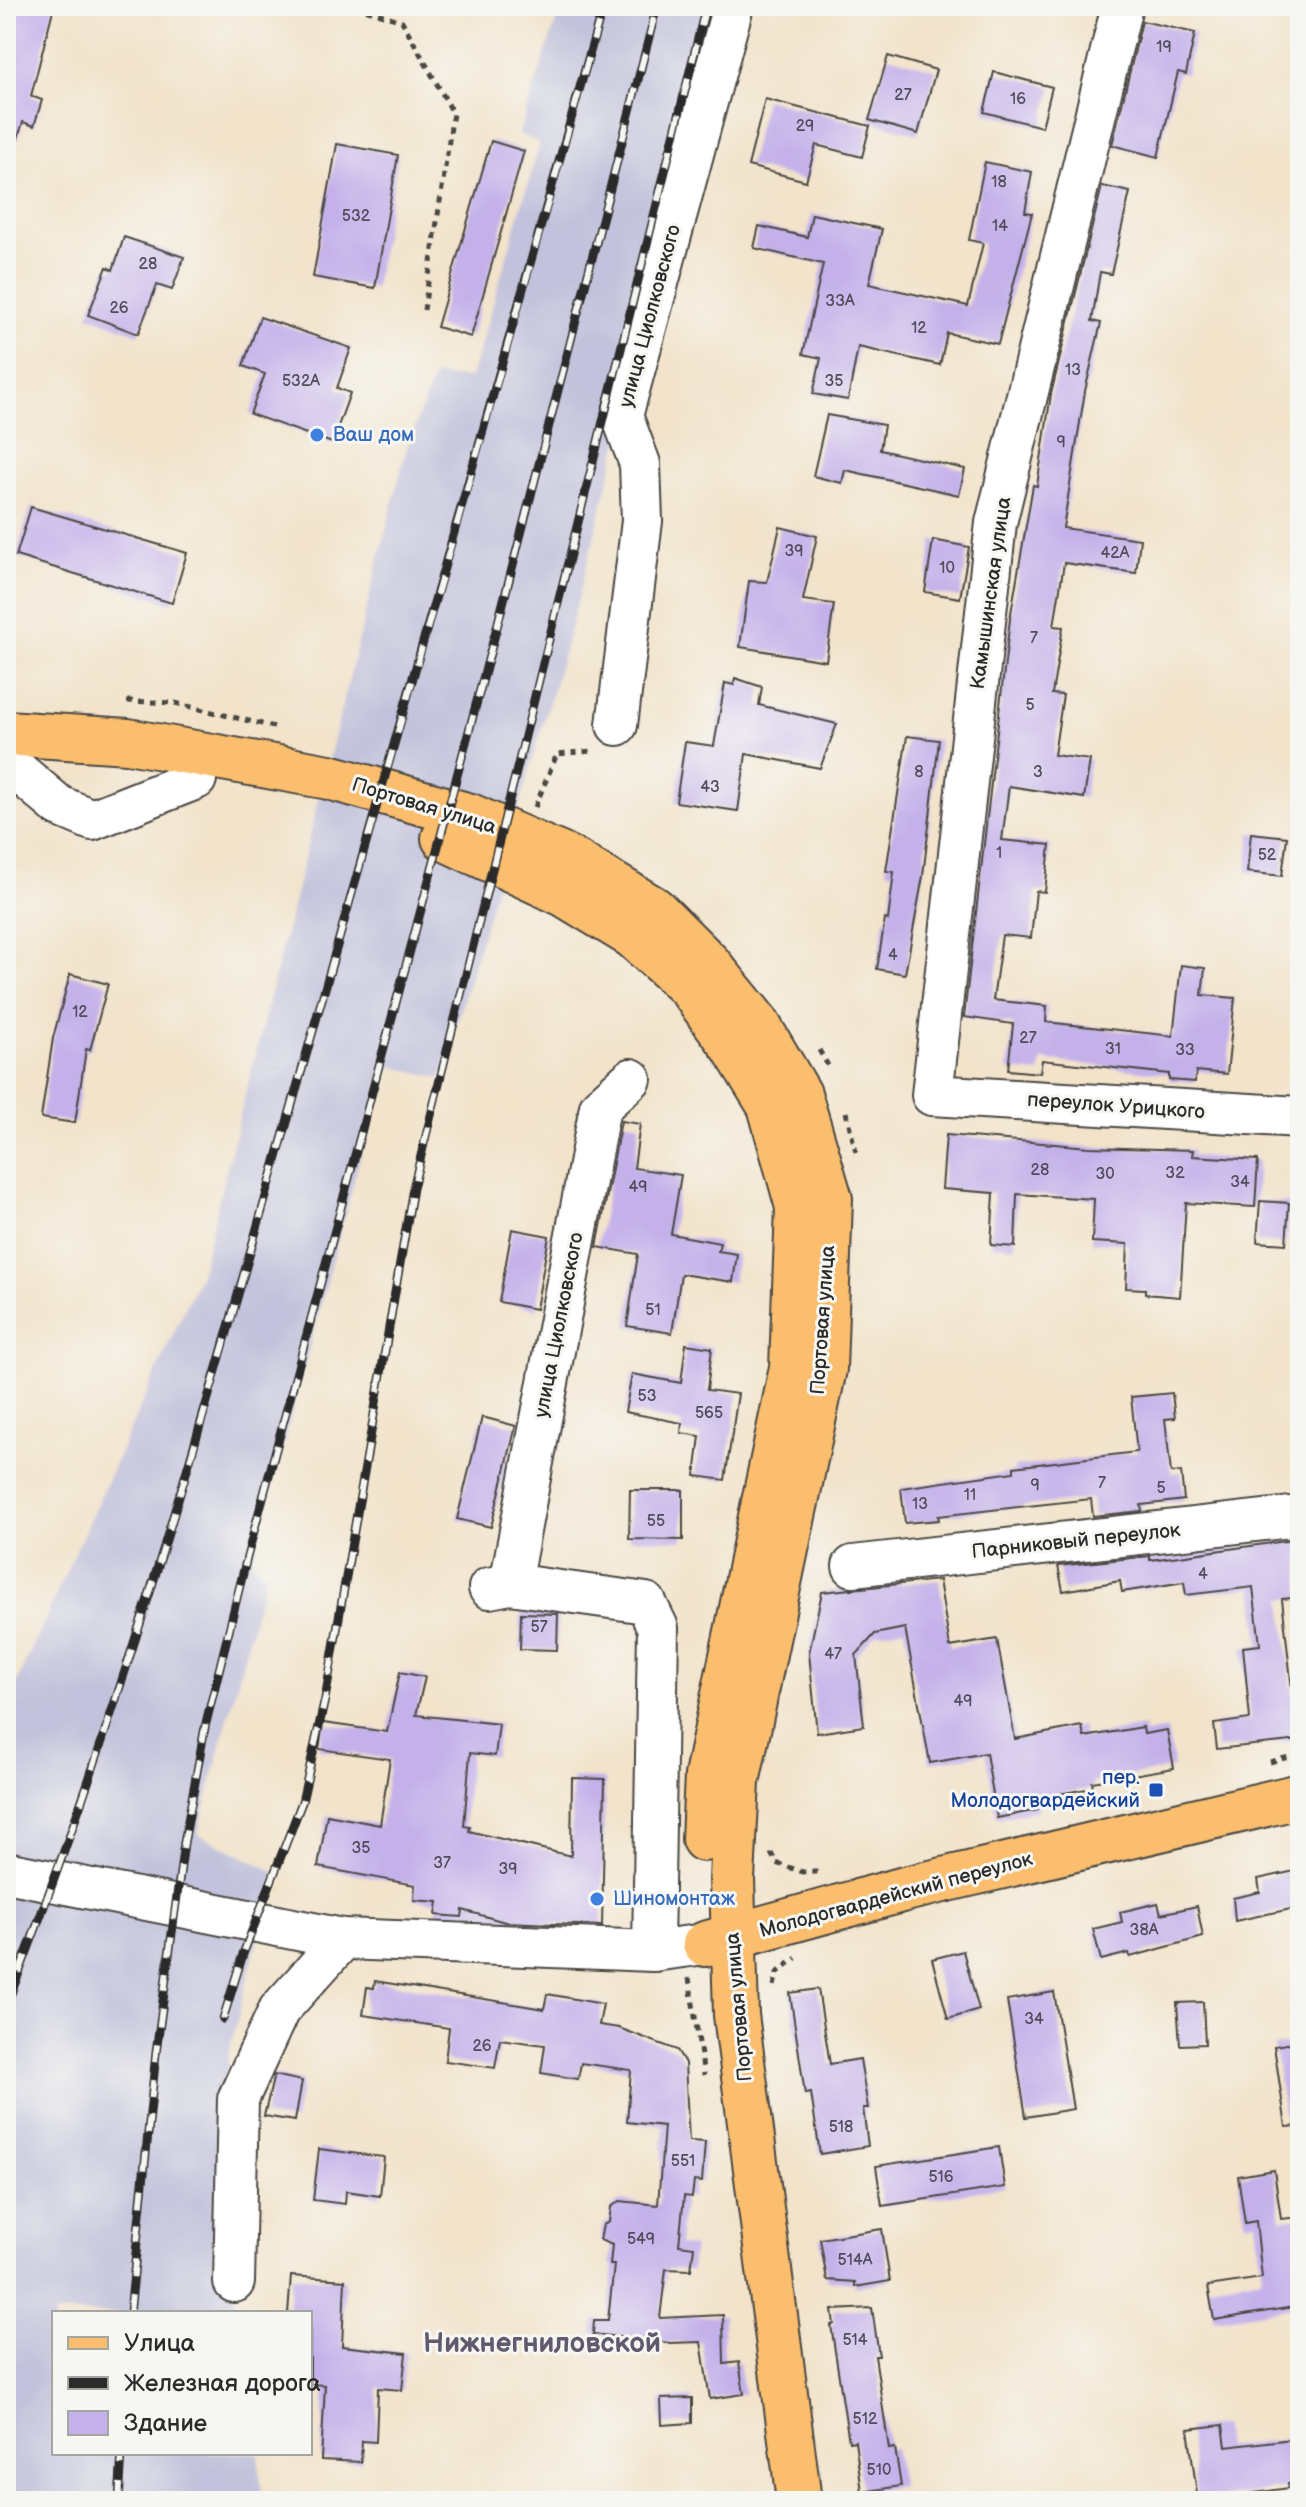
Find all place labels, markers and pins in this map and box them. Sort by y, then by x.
place label: Ваш дом [333,423,414,447]
marker: Ваш дом [308,426,326,444]
place label: пер. Молодогвардейский [951,1766,1140,1813]
marker: пер. Молодогвардейский [1147,1781,1165,1799]
place label: Шиномонтаж [613,1887,735,1911]
marker: Шиномонтаж [588,1890,606,1908]

